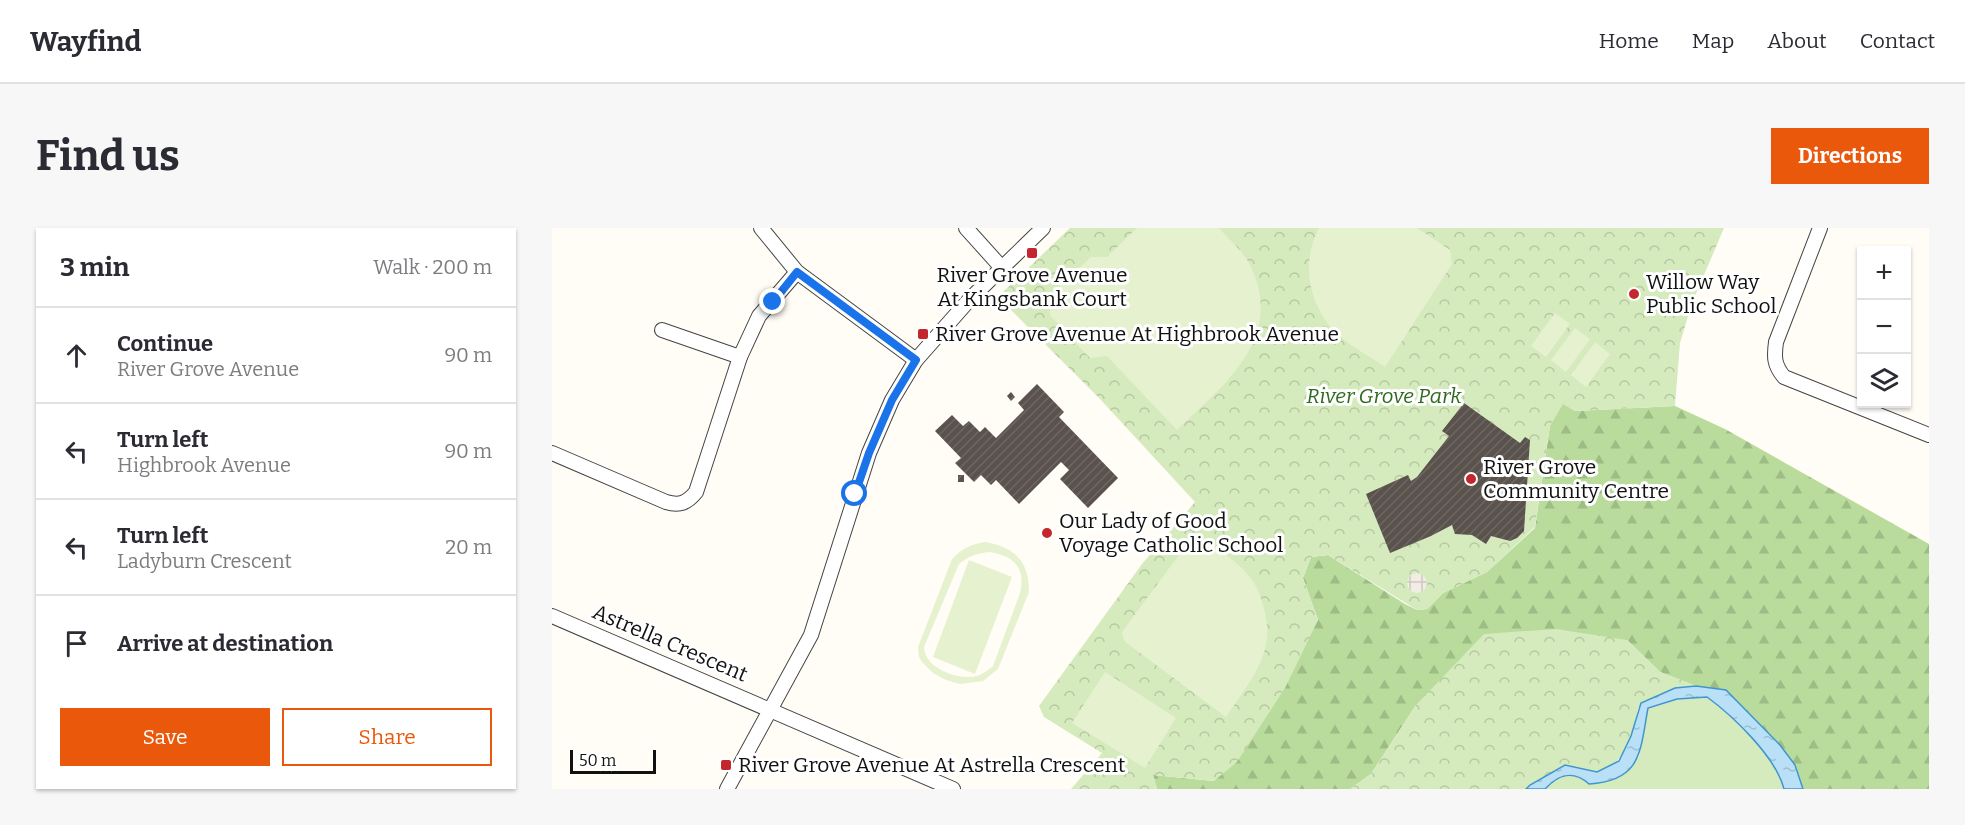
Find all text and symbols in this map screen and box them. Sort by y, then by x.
text: Wayfind [30,25,141,58]
text: Home [1599,28,1659,54]
text: Map [1692,28,1734,54]
text: About [1767,28,1827,54]
text: Contact [1860,28,1935,54]
button: Directions [1771,128,1929,184]
text: Find us [36,131,180,181]
marker: River Grove Avenue At Kingsbank Court [1025,246,1039,260]
map controls [1857,246,1911,408]
button: + [1857,246,1911,300]
text: 3 min [60,252,129,283]
text: Walk · 200 m [373,255,492,279]
place label: River Grove Avenue At Kingsbank Court [936,262,1128,312]
place label: Willow Way Public School [1646,269,1777,319]
marker: Willow Way Public School [1627,287,1641,301]
route end [759,288,785,314]
button: − [1857,300,1911,354]
place label: River Grove Avenue At Highbrook Avenue [935,321,1339,347]
marker: River Grove Avenue At Highbrook Avenue [916,327,930,341]
text: Continue [117,330,213,357]
icon: ahead [60,339,93,372]
text: 90 m [444,343,492,367]
button: layers [1857,354,1911,408]
text: River Grove Avenue [117,357,299,381]
park label: River Grove Park [1306,383,1462,409]
text: Turn left [117,426,209,453]
icon: left [60,435,93,468]
text: 90 m [444,439,492,463]
text: Highbrook Avenue [117,453,291,477]
place label: River Grove Community Centre [1483,454,1669,504]
marker: River Grove Community Centre [1464,472,1478,486]
route start [841,480,867,506]
place label: Our Lady of Good Voyage Catholic School [1059,508,1283,558]
text: Turn left [117,522,209,549]
marker: Our Lady of Good Voyage Catholic School [1040,526,1054,540]
icon: left [60,531,93,564]
text: 20 m [445,535,492,559]
text: Ladyburn Crescent [117,549,292,573]
street label: Astrella Crescent [589,599,752,688]
icon: arrive [60,627,93,660]
text: Arrive at destination [117,630,333,657]
button: Save [60,708,270,766]
button: Share [282,708,492,766]
scale bar [570,747,656,774]
text: 50 m [579,751,616,770]
place label: River Grove Avenue At Astrella Crescent [738,752,1126,778]
marker: River Grove Avenue At Astrella Crescent [719,758,733,772]

